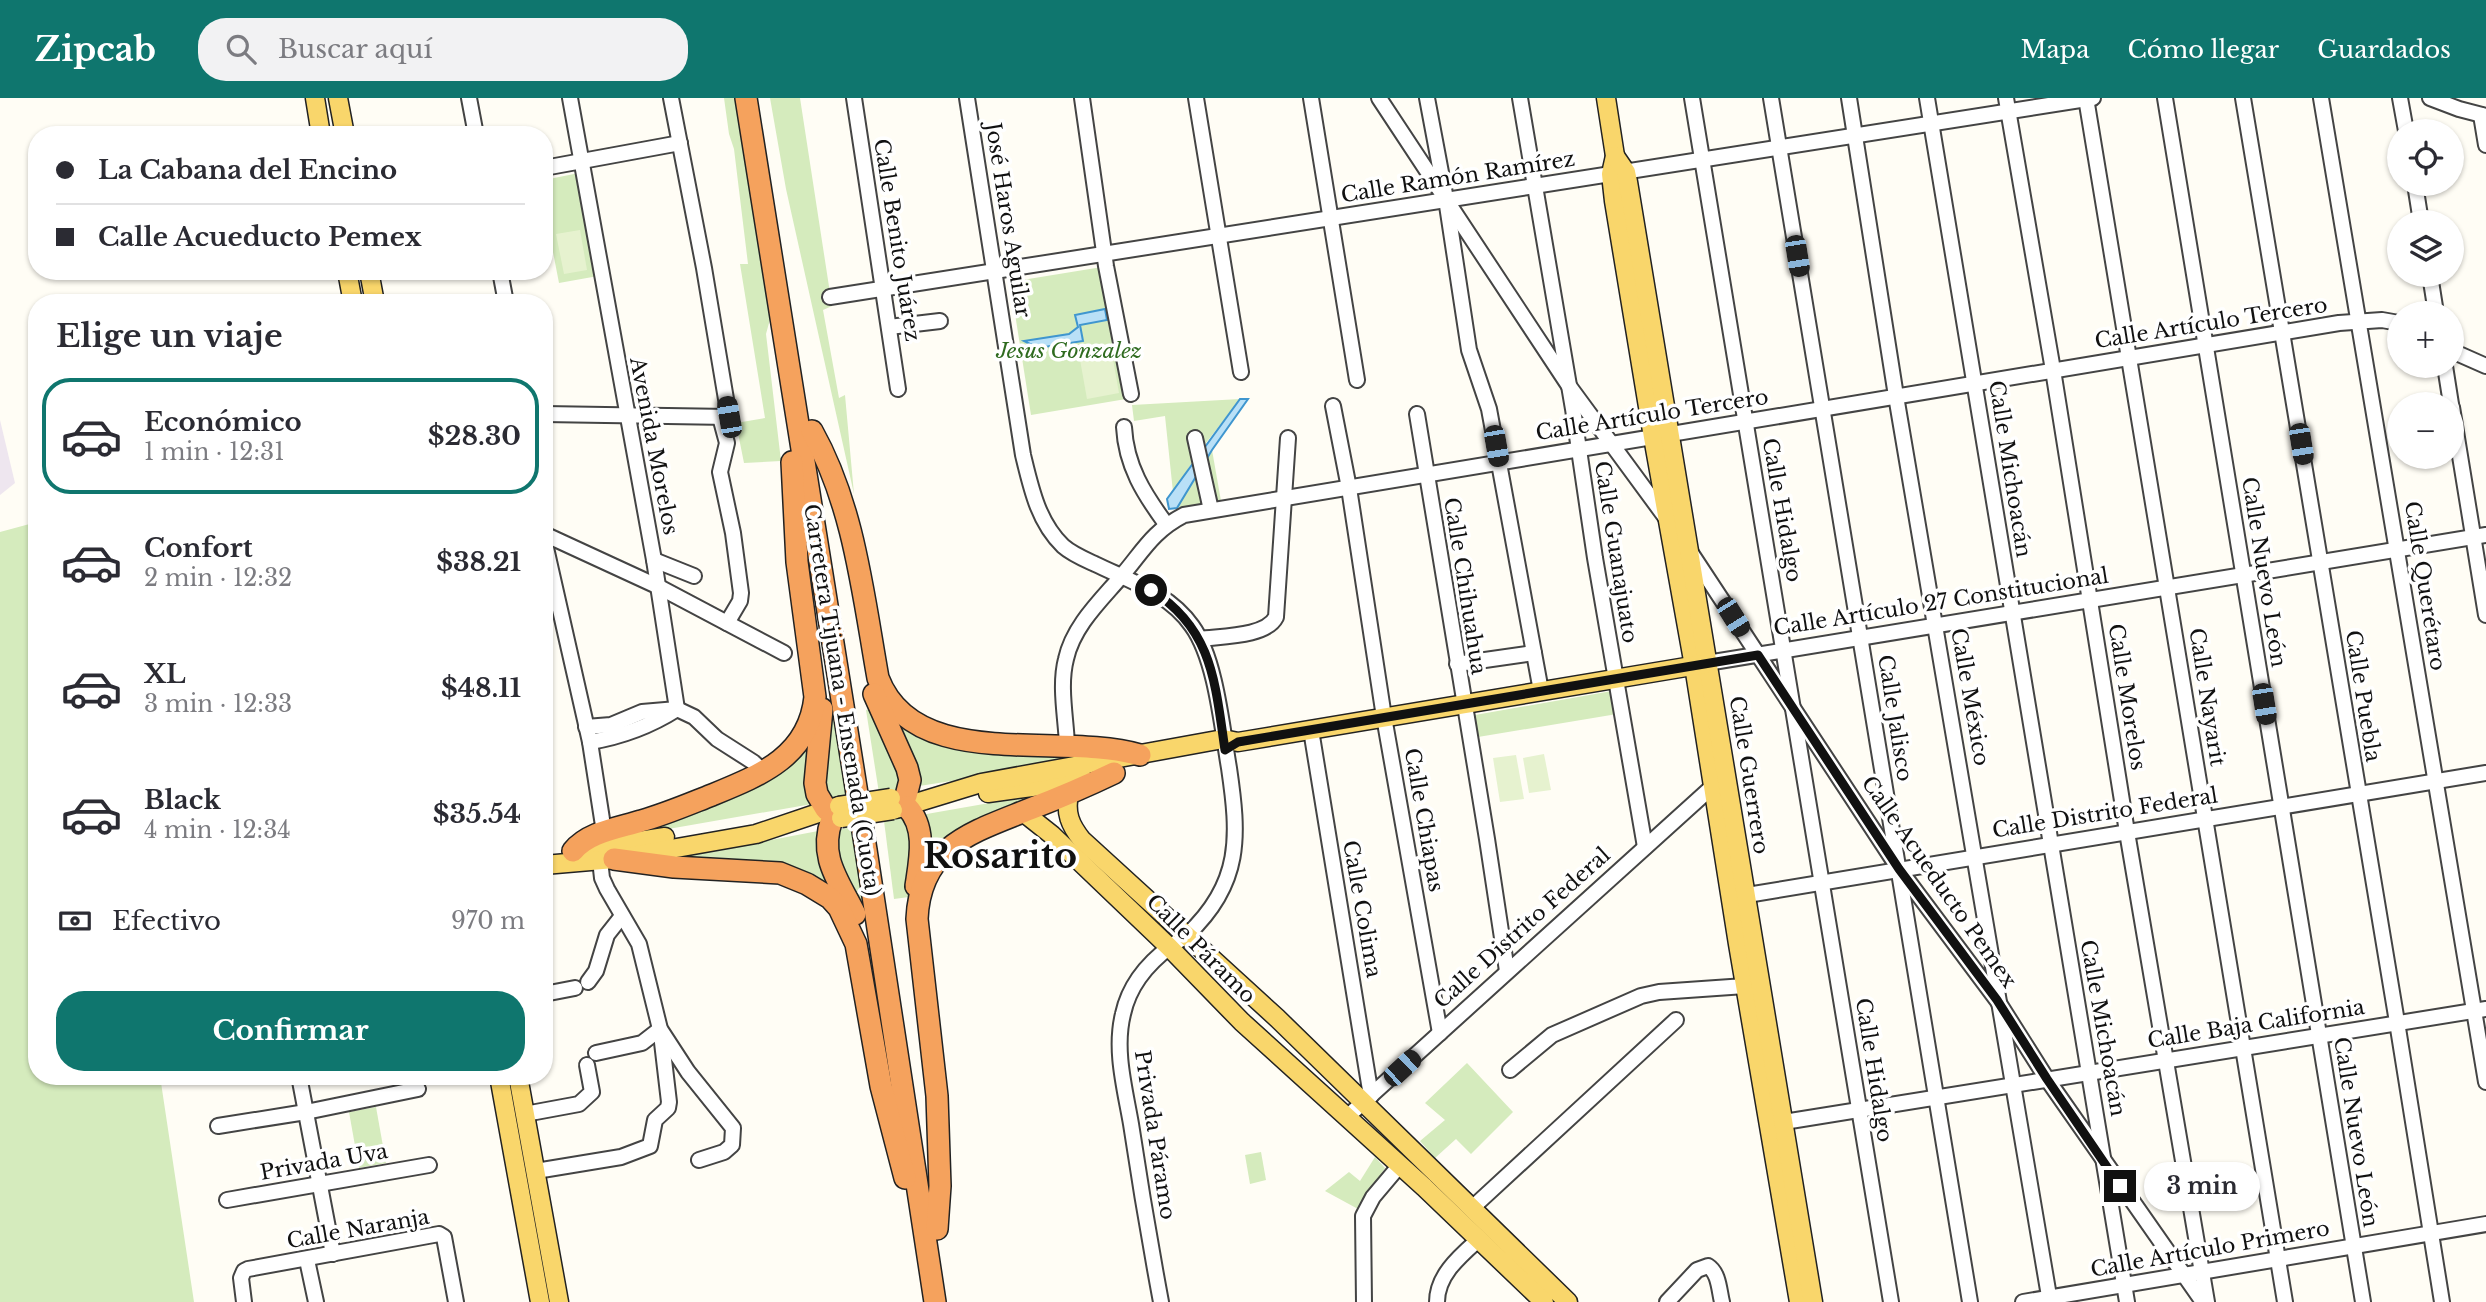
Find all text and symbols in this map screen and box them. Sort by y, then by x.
search box [198,18,688,81]
text: Zipcab [35,29,156,70]
icon: search [222,30,260,68]
text: Buscar aquí [278,33,432,65]
text: Mapa [2020,35,2089,64]
text: Cómo llegar [2127,35,2279,64]
text: Guardados [2317,35,2451,64]
street label: José Haros Aguilar [979,118,1036,319]
map controls [2387,119,2464,469]
button: locate [2387,119,2464,196]
street label: Calle Benito Juárez [868,137,926,343]
street label: Calle Ramón Ramírez [1339,146,1577,208]
text: La Cabana del Encino [98,154,397,186]
button: layers [2387,210,2464,287]
text: Calle Acueducto Pemex [98,221,422,253]
car [1784,234,1811,278]
street label: Calle Artículo Tercero [2093,292,2329,354]
button: + [2387,301,2464,378]
text: Elige un viaje [56,316,283,356]
park label: Jesus Gonzalez [995,338,1142,364]
street label: Avenida Morelos [624,354,684,537]
street label: Calle Michoacán [1983,379,2037,559]
street label: Calle Artículo Tercero [1534,384,1770,446]
button: − [2387,392,2464,469]
car [716,394,743,440]
icon: car [60,405,123,468]
text: Económico [144,406,302,438]
text: $28.30 [428,420,521,452]
car [2288,422,2315,466]
car [1483,423,1510,469]
street label: Calle Hidalgo [1757,436,1807,584]
text: 1 min · 12:31 [144,438,284,466]
street label: Calle Guanajuato [1589,459,1643,645]
street label: Calle Nuevo León [2236,475,2292,669]
street label: Calle Chihuahua [1438,496,1492,677]
street label: Calle Querétaro [2399,499,2451,673]
street label: Carretera Tijuana - Ensenada (Cuota) [798,502,886,898]
icon: car [60,531,123,594]
text: Confort [144,532,253,564]
text: $38.21 [436,546,521,578]
street label: Calle Artículo 27 Constitucional [1772,563,2111,641]
text: 2 min · 12:32 [144,564,292,592]
route start [1135,574,1167,606]
car [1713,594,1754,640]
street label: Calle Morelos [2103,622,2151,772]
street label: Calle México [1945,626,1995,768]
street label: Calle Nayarit [2183,626,2231,768]
street label: Calle Puebla [2340,628,2386,764]
street label: Calle Jalisco [1872,653,1918,783]
icon: car [60,657,123,720]
text: XL [144,658,186,690]
text: $48.11 [441,672,521,704]
car [2251,682,2278,726]
text: 3 min · 12:33 [144,690,292,718]
street label: Calle Guerrero [1724,694,1774,856]
street label: Calle Chiapas [1399,746,1449,894]
street label: Calle Acueducto Pemex [1856,771,2022,993]
street label: Calle Distrito Federal [1990,782,2220,844]
icon: car [60,783,123,846]
text: Black [144,784,221,816]
text: $35.54 [433,798,521,830]
text: 4 min · 12:34 [144,816,291,844]
district label: Rosarito [923,834,1077,877]
street label: Calle Colima [1337,838,1387,980]
street label: Calle Distrito Federal [1429,842,1616,1014]
street label: Calle Páramo [1141,889,1261,1009]
icon: cash [56,902,94,940]
text: Efectivo [112,905,221,937]
text: 970 m [451,907,525,935]
street label: Calle Michoacán [2075,938,2131,1118]
button: Confirmar [56,991,525,1071]
street label: Calle Baja California [2146,994,2367,1054]
street label: Calle Hidalgo [1850,996,1898,1144]
street label: Calle Nuevo León [2328,1035,2384,1229]
car [1380,1046,1425,1090]
street label: Privada Páramo [1129,1048,1181,1222]
street label: Privada Uva [258,1138,390,1186]
callout: 3 min [2144,1162,2260,1210]
route end [2104,1170,2136,1202]
text: 3 min [2166,1172,2238,1200]
street label: Calle Naranja [285,1204,432,1254]
street label: Calle Artículo Primero [2088,1215,2332,1283]

